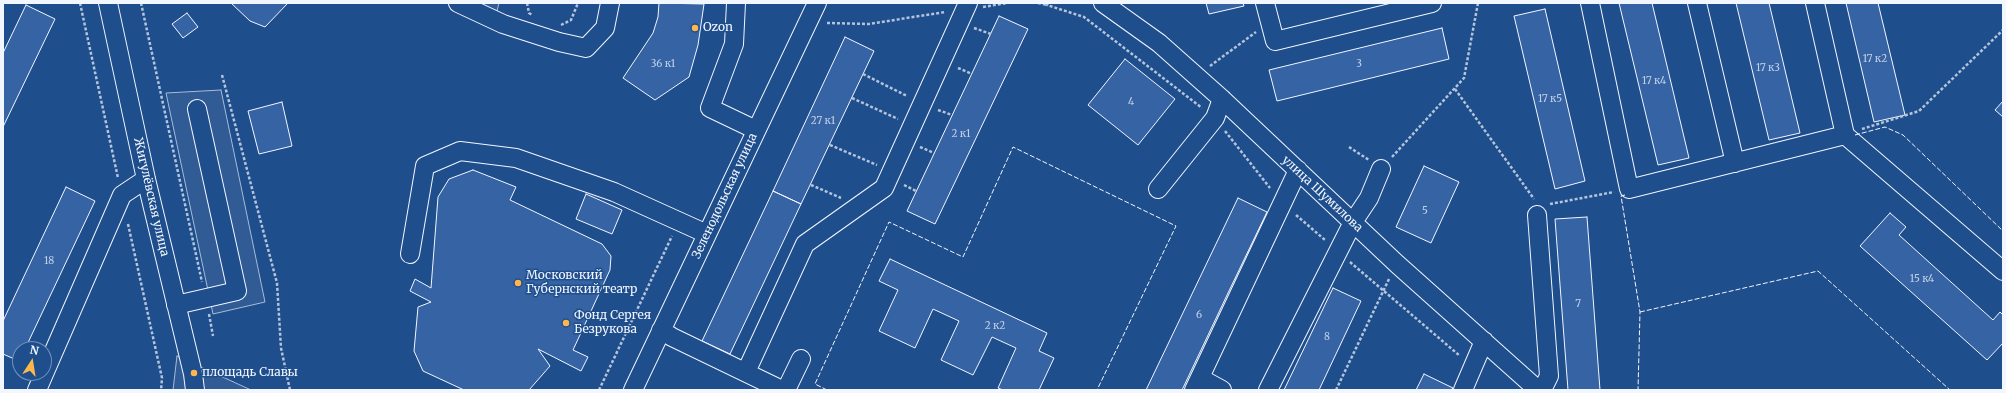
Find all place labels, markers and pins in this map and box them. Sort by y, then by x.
place label: Ozon [703,21,733,35]
marker: Ozon [690,23,700,33]
place label: Московский Губернский театр [526,269,637,297]
marker: Московский Губернский театр [513,278,523,288]
place label: Фонд Сергея Безрукова [574,309,651,337]
marker: Фонд Сергея Безрукова [561,318,571,328]
place label: площадь Славы [202,366,298,380]
marker: площадь Славы [189,368,199,378]

